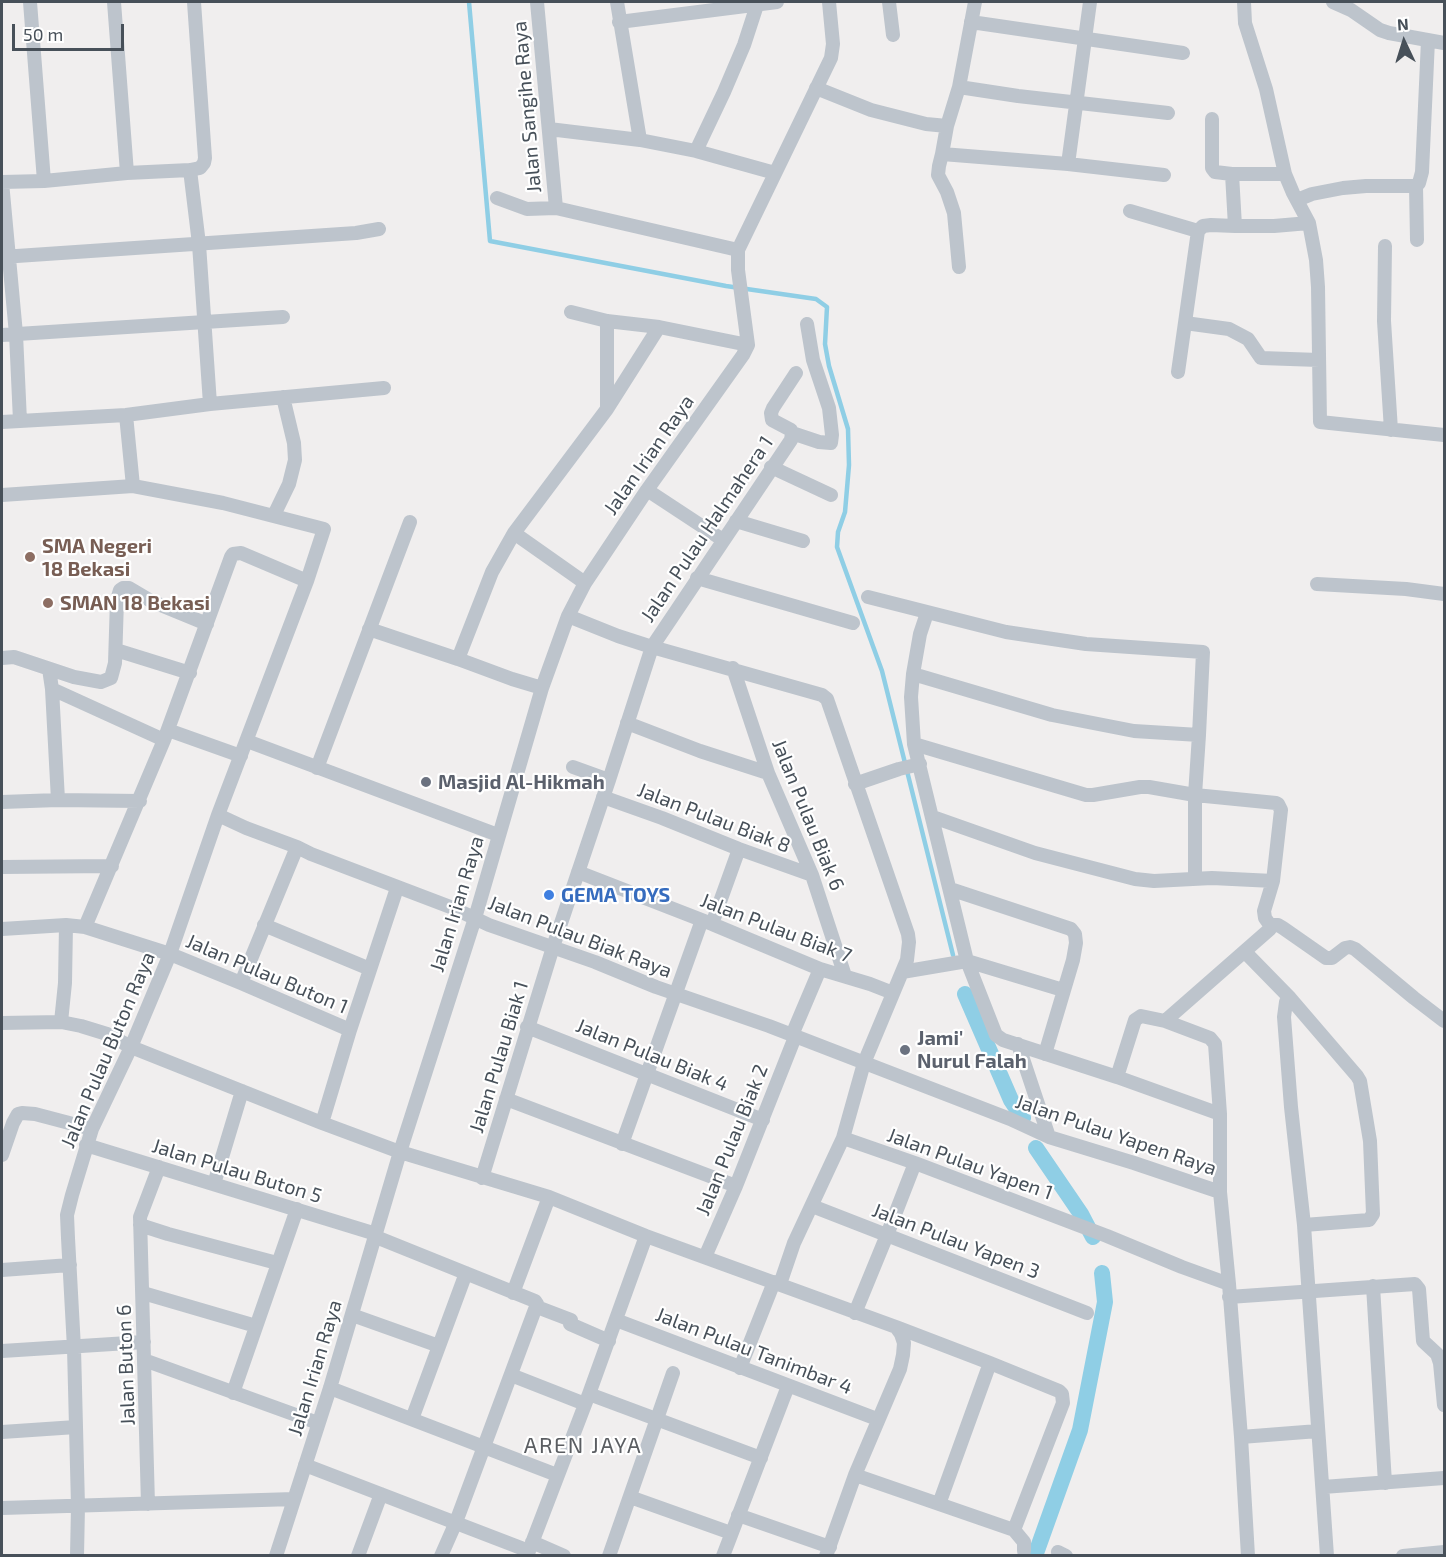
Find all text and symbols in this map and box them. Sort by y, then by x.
scale bar [15,12,128,50]
north arrow [1374,12,1434,72]
text: N [1396,14,1409,33]
street label: Jalan Sangihe Raya [508,20,546,194]
text: 50 m [23,23,63,45]
street label: Jalan Irian Raya [599,390,699,520]
street label: Jalan Pulau Halmahera 1 [636,431,778,627]
place label: SMA Negeri 18 Bekasi [42,534,152,581]
marker: SMA Negeri 18 Bekasi [23,550,37,564]
place label: SMAN 18 Bekasi [60,591,210,615]
marker: SMAN 18 Bekasi [41,596,55,610]
street label: Jalan Pulau Biak 6 [767,736,849,894]
place label: Masjid Al-Hikmah [438,770,605,794]
marker: Masjid Al-Hikmah [419,775,433,789]
street label: Jalan Pulau Biak 8 [634,778,794,858]
street label: Jalan Irian Raya [425,833,489,975]
place label: GEMA TOYS [561,883,670,907]
marker: GEMA TOYS [542,888,556,902]
street label: Jalan Pulau Biak 7 [697,888,855,968]
street label: Jalan Pulau Biak Raya [485,891,675,983]
street label: Jalan Pulau Buton 1 [182,929,352,1019]
street label: Jalan Pulau Buton Raya [56,948,160,1152]
street label: Jalan Pulau Biak 1 [464,978,534,1136]
street label: Jalan Pulau Biak 4 [572,1014,732,1096]
place label: Jami' Nurul Falah [917,1026,1027,1073]
marker: Jami' Nurul Falah [898,1043,912,1057]
street label: Jalan Pulau Biak 2 [691,1061,773,1219]
street label: Jalan Pulau Yapen Raya [1012,1089,1220,1181]
street label: Jalan Pulau Yapen 1 [884,1123,1056,1205]
street label: Jalan Pulau Buton 5 [149,1134,325,1208]
street label: Jalan Pulau Yapen 3 [869,1198,1043,1284]
street label: Jalan Irian Raya [283,1297,347,1439]
street label: Jalan Pulau Tanimbar 4 [652,1302,856,1400]
street label: Jalan Buton 6 [112,1304,140,1426]
district label: AREN JAYA [524,1433,642,1459]

